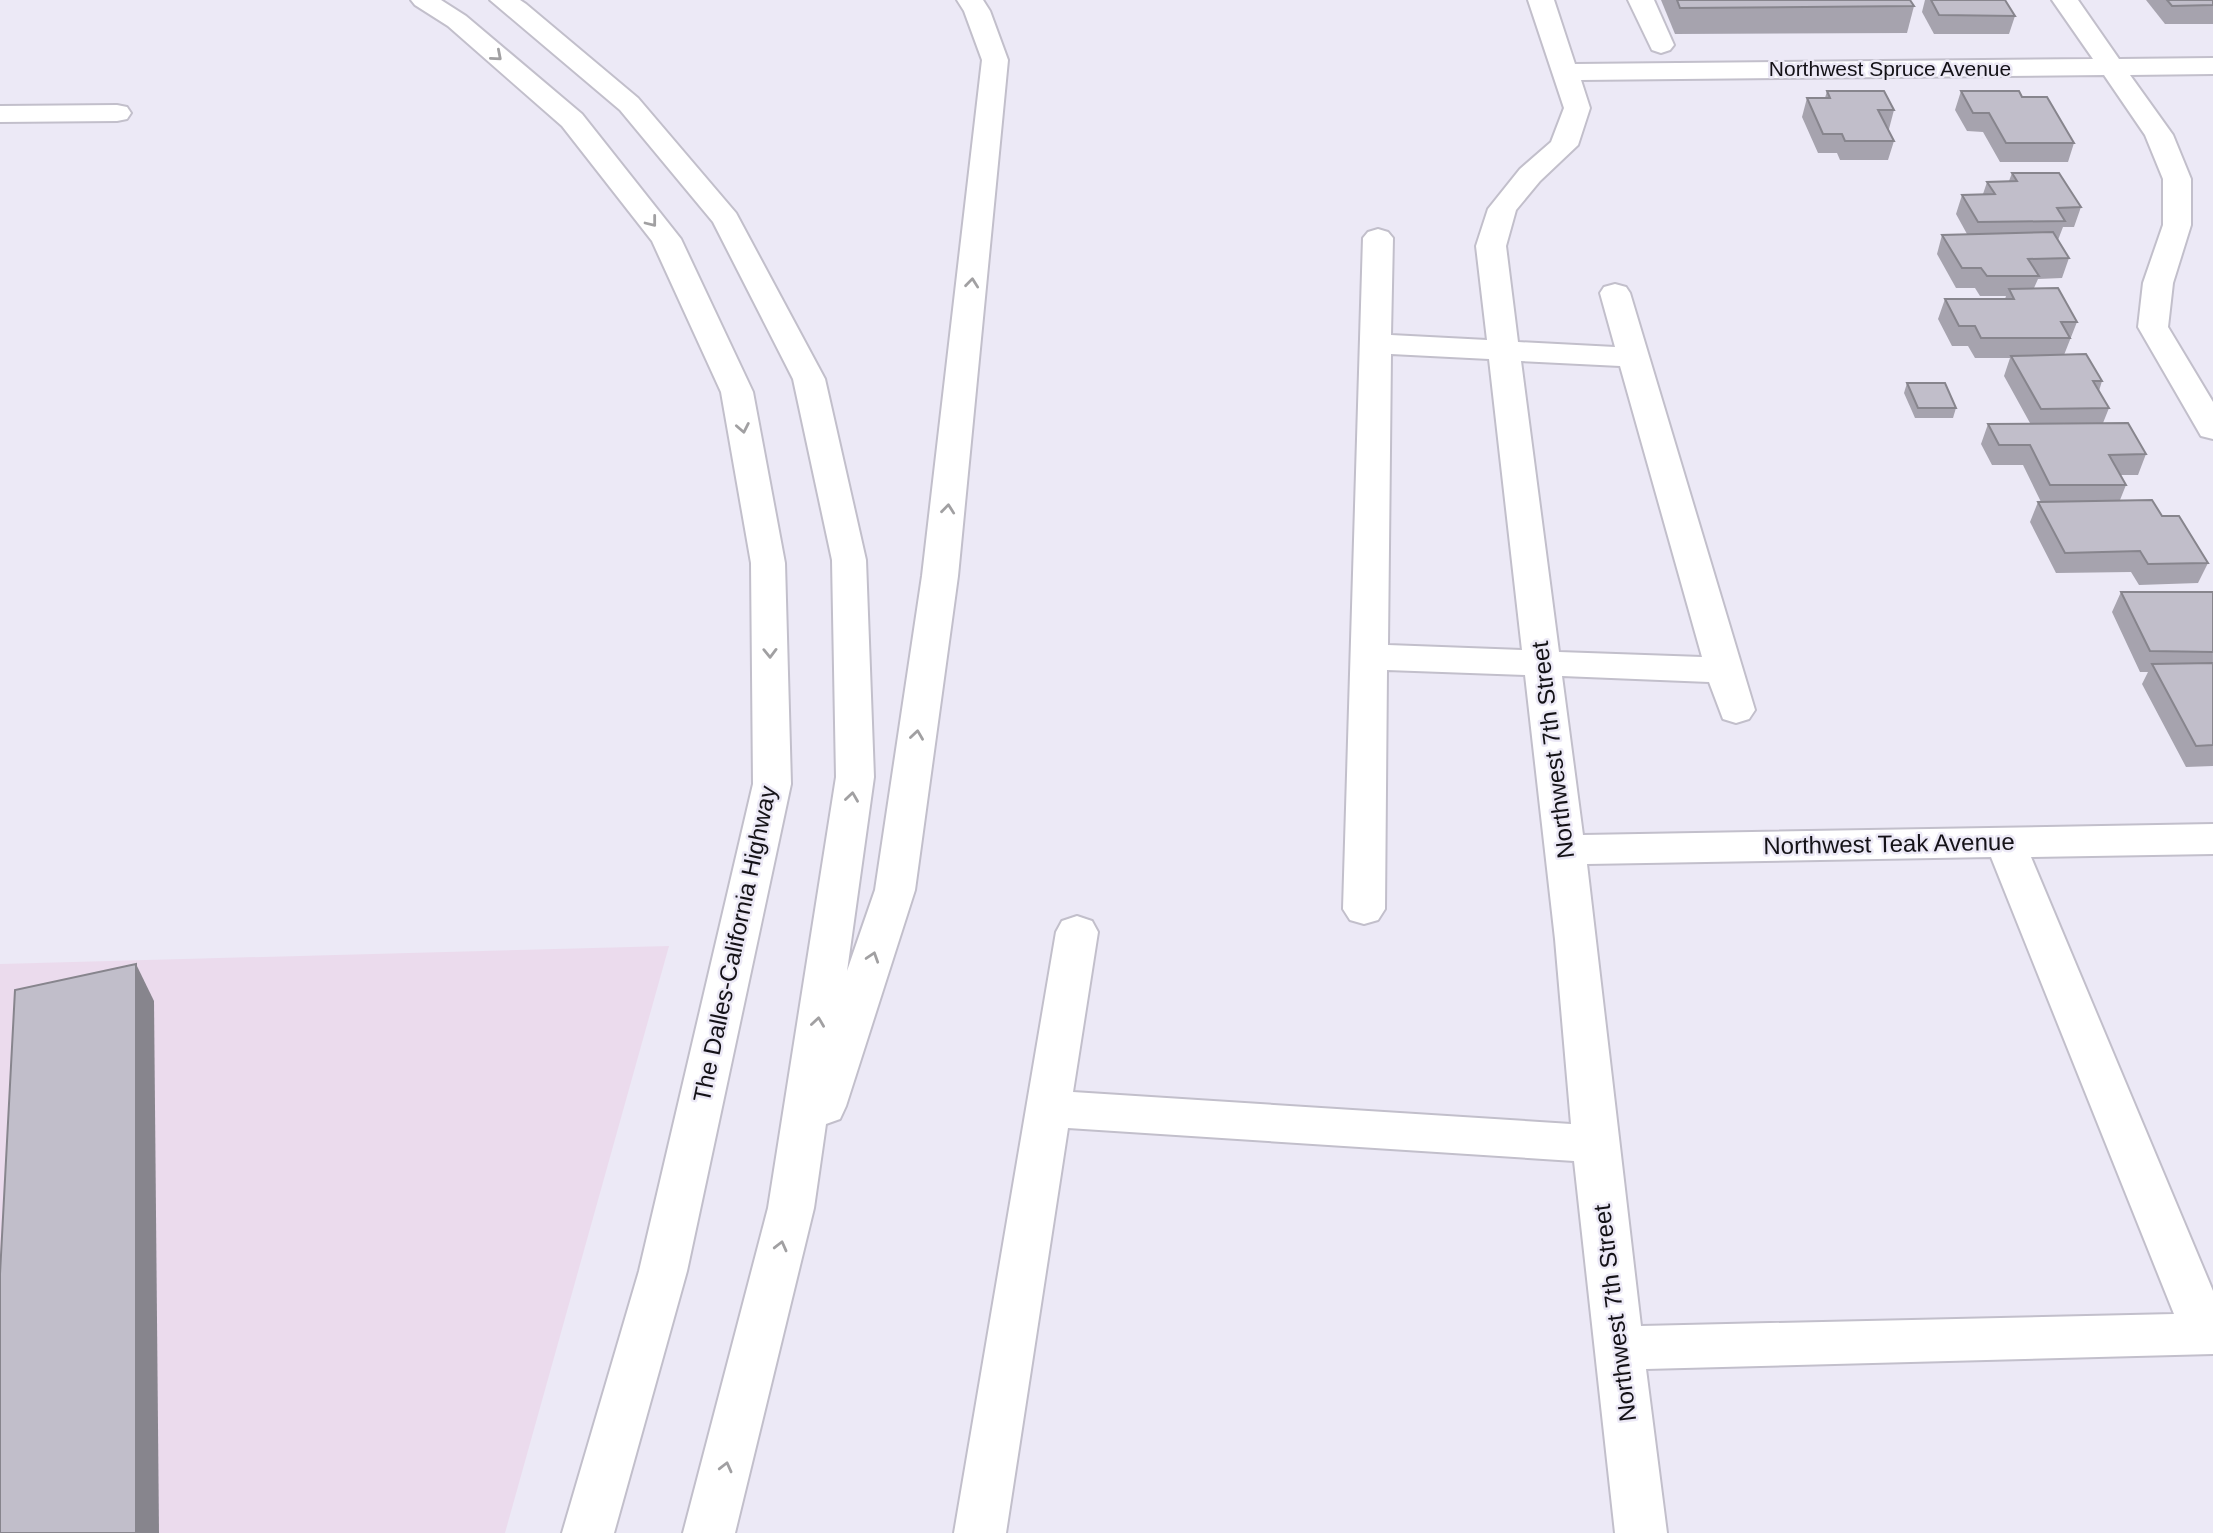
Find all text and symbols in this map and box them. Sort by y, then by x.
one-way arrow [489,48,502,60]
street label: Northwest Spruce Avenue [1769,57,2011,80]
one-way arrow [643,214,656,226]
one-way arrow [965,277,980,289]
one-way arrow [735,422,750,434]
one-way arrow [940,503,955,515]
street label: Northwest 7th Street [1526,640,1579,860]
one-way arrow [762,648,778,659]
one-way arrow [910,729,925,741]
street label: The Dalles-California Highway [688,783,781,1105]
one-way arrow [844,791,859,803]
street label: Northwest Teak Avenue [1763,828,2015,859]
one-way arrow [865,951,879,964]
one-way arrow [811,1016,826,1028]
street label: Northwest 7th Street [1588,1203,1641,1423]
one-way arrow [773,1240,787,1252]
one-way arrow [718,1461,732,1473]

